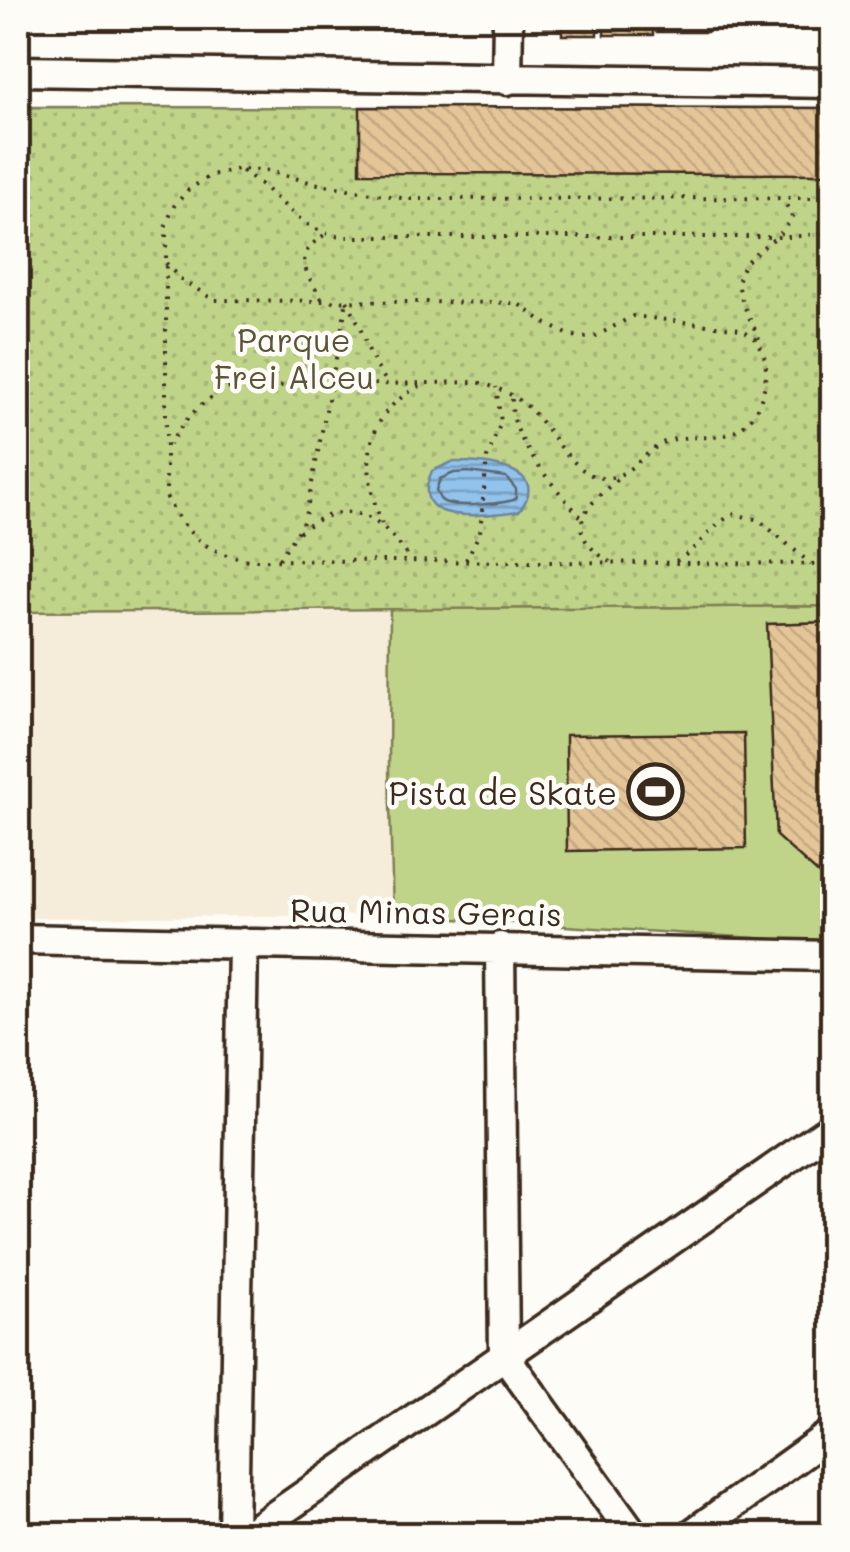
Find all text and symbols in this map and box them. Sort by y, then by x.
park label: Parque Frei Alceu [214,318,374,397]
sports icon: Pista de Skate [626,762,686,822]
place label: Pista de Skate [389,771,617,813]
street label: Rua Minas Gerais [290,888,562,934]

